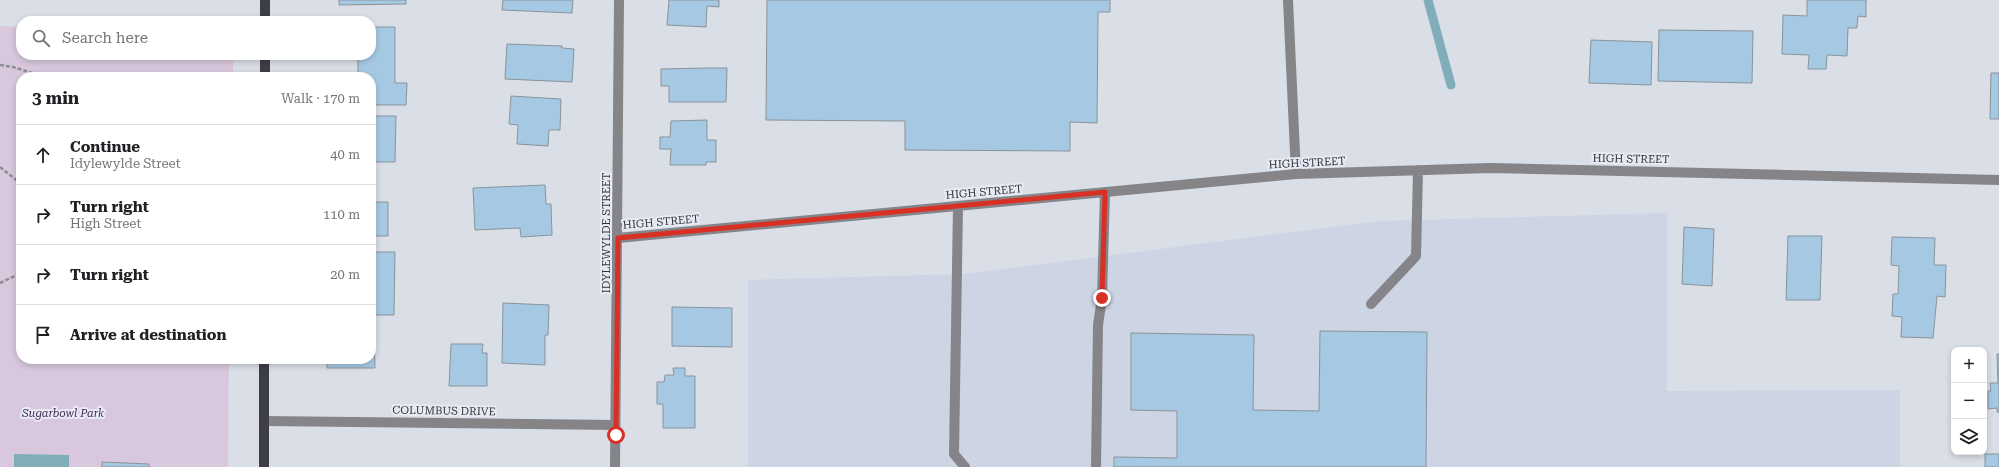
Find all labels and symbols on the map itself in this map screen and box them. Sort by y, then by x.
street label: HIGH STREET [1593,152,1669,166]
street label: HIGH STREET [1268,154,1346,172]
street label: IDYLEWYLDE STREET [600,173,613,293]
street label: HIGH STREET [945,182,1023,202]
street label: HIGH STREET [622,212,700,232]
route end [1093,289,1111,307]
street label: COLUMBUS DRIVE [392,404,496,418]
park label: Sugarbowl Park [21,407,104,420]
route start [607,426,625,444]

